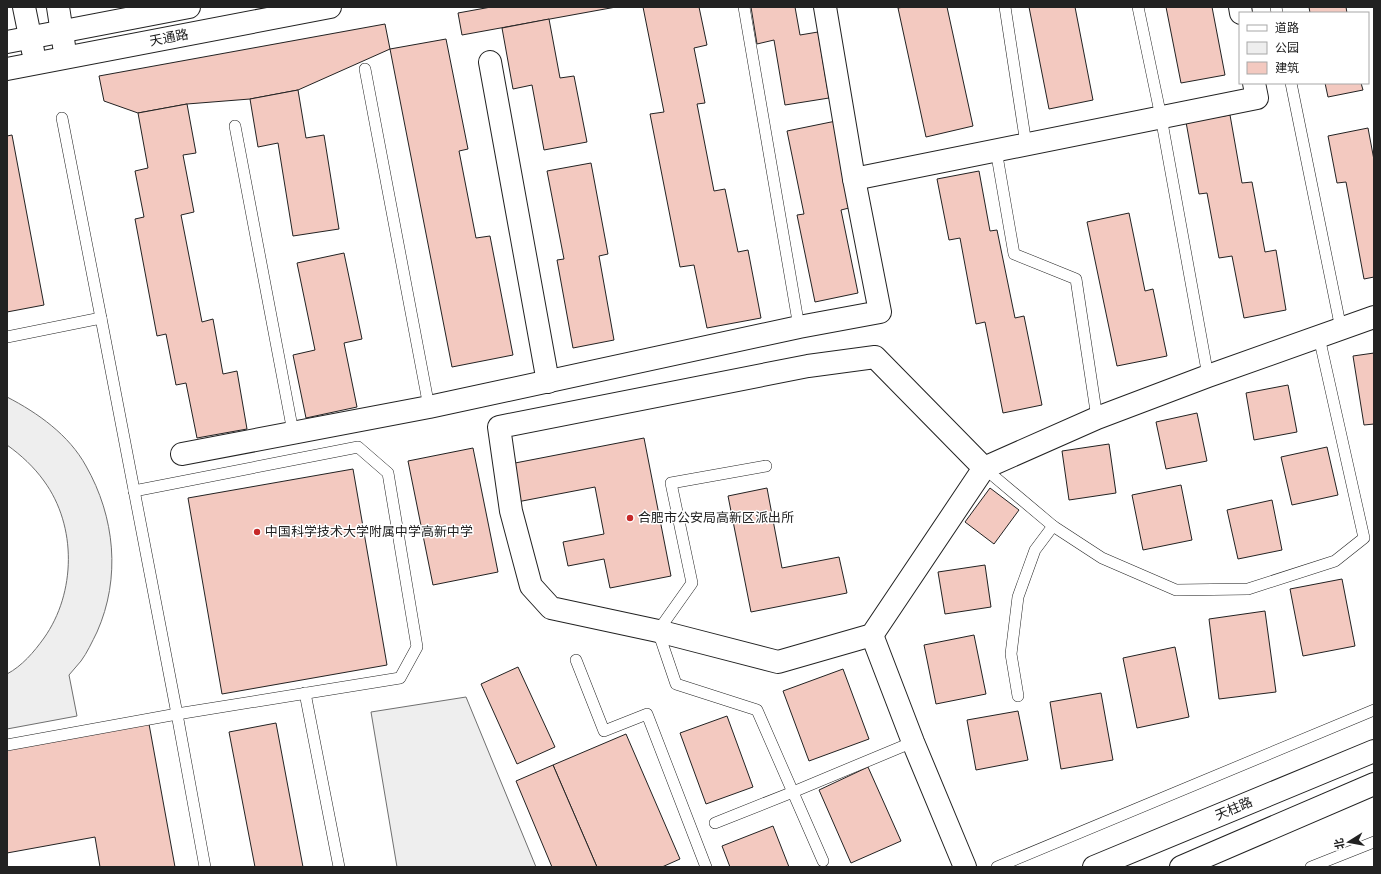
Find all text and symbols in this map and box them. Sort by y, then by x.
legend [1239,12,1369,84]
text: 道路 [1275,21,1299,36]
street label: 天通路 [148,26,190,50]
text: 公园 [1275,41,1299,56]
text: 建筑 [1275,61,1299,76]
place label: 合肥市公安局高新区派出所 [638,510,794,526]
marker: 合肥市公安局高新区派出所 [625,513,635,523]
place label: 中国科学技术大学附属中学高新中学 [265,524,473,540]
marker: 中国科学技术大学附属中学高新中学 [252,527,262,537]
street label: 天柱路 [1213,794,1255,824]
north arrow [1329,822,1369,862]
text: 北 [1332,837,1347,850]

